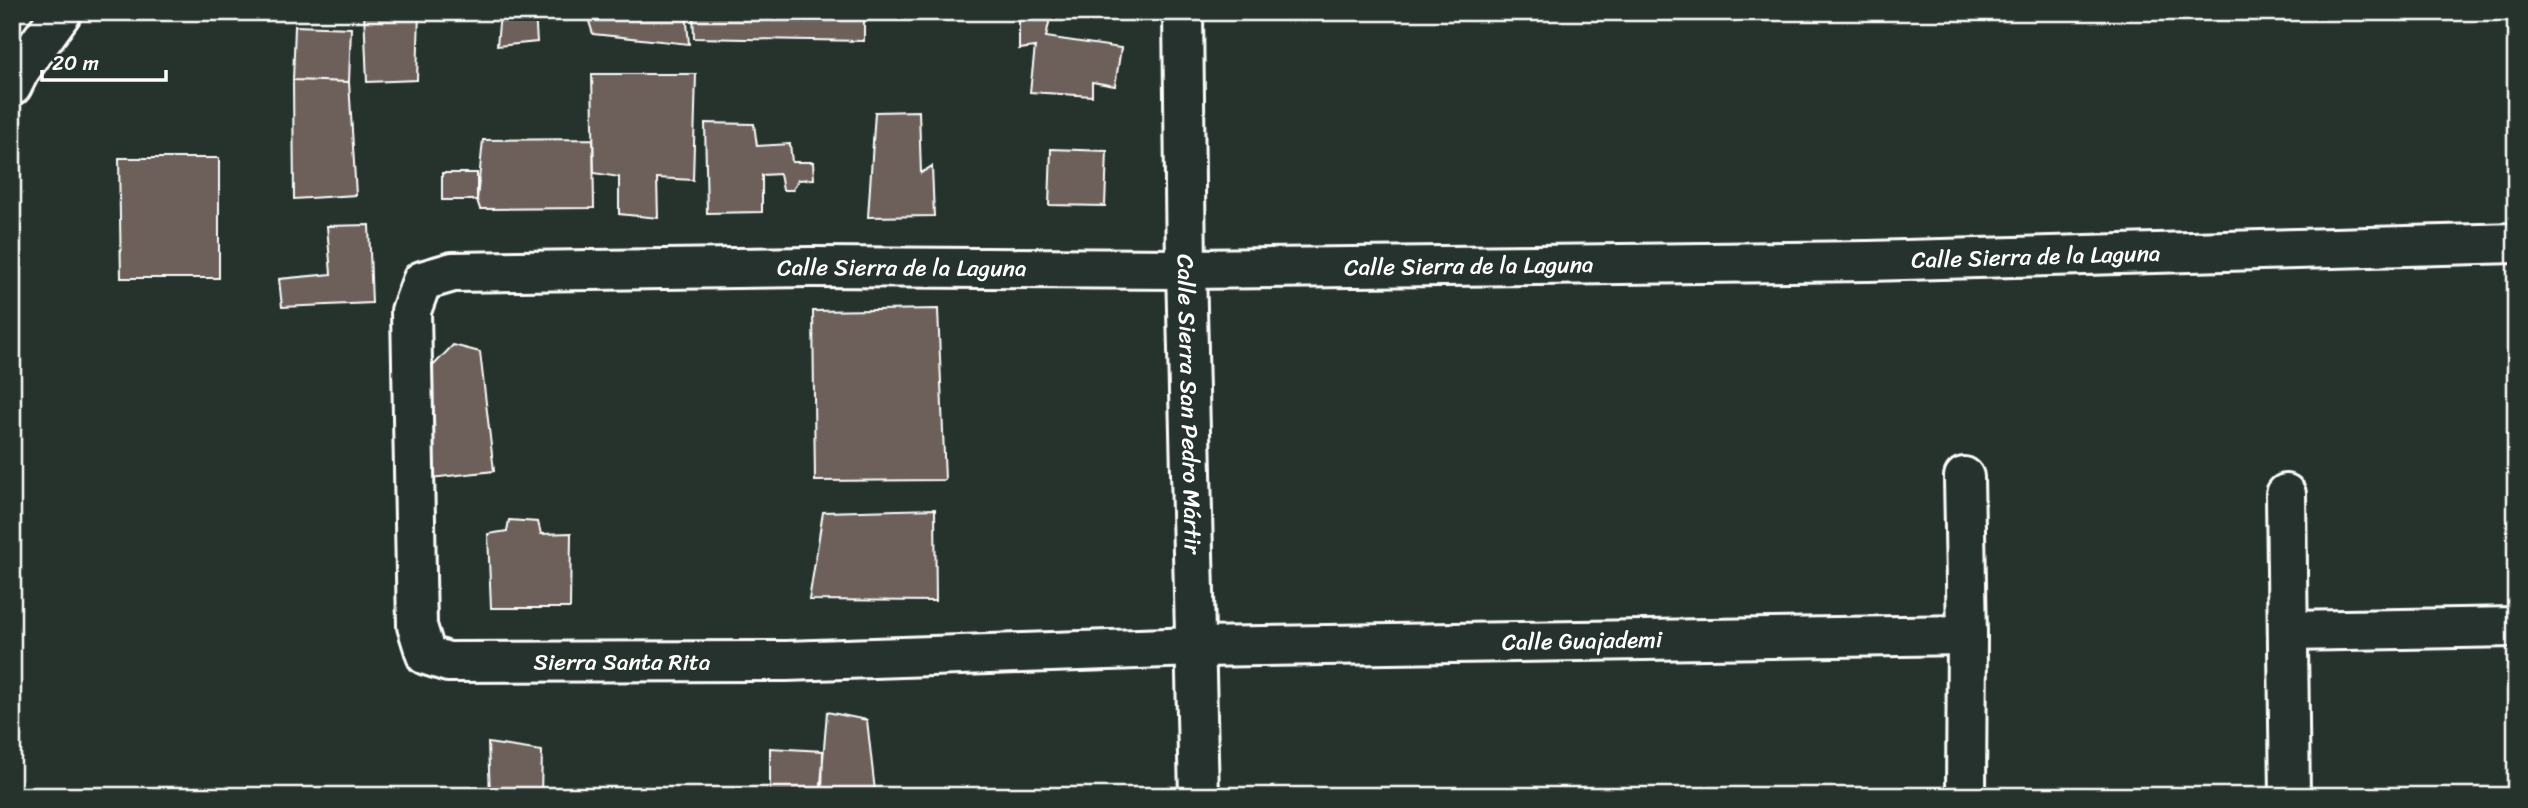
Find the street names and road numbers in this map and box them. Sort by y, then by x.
street label: Calle Sierra de la Laguna [1911,232,2161,280]
street label: Calle Sierra de la Laguna [1344,244,1594,288]
street label: Calle Sierra de la Laguna [777,246,1027,289]
street label: Calle Sierra San Pedro Mártir [1165,254,1214,556]
street label: Calle Guajademi [1501,619,1663,663]
street label: Sierra Santa Rita [534,642,710,683]

